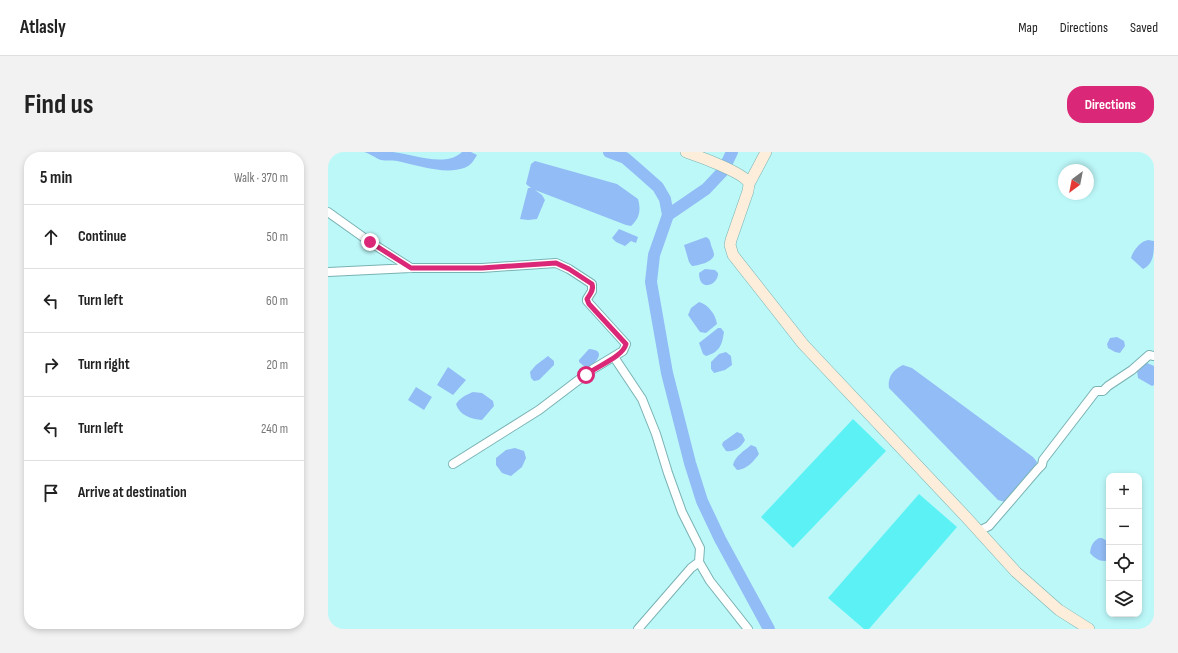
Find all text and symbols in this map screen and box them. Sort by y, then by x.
text: Atlasly [20,16,66,39]
text: Map [1018,19,1038,36]
text: Directions [1060,19,1108,36]
text: Saved [1130,19,1158,36]
button: Directions [1067,86,1154,123]
text: Find us [24,88,93,121]
north arrow [1058,164,1094,200]
text: 5 min [40,168,72,188]
text: Walk · 370 m [234,170,288,186]
icon: ahead [40,226,62,248]
text: Continue [78,227,127,246]
text: 50 m [267,229,288,245]
route end [361,233,379,251]
icon: left [40,290,62,312]
text: Turn left [78,291,123,310]
text: 60 m [266,293,288,309]
icon: right [40,354,62,376]
text: Turn right [78,355,130,374]
text: 20 m [266,357,288,373]
route start [577,366,595,384]
icon: left [40,418,62,440]
text: Turn left [78,419,123,438]
text: 240 m [261,421,288,437]
map controls [1106,473,1142,617]
button: + [1106,473,1142,509]
icon: arrive [40,482,62,504]
text: Arrive at destination [78,483,187,502]
button: − [1106,509,1142,545]
button: locate [1106,545,1142,581]
button: layers [1106,581,1142,617]

